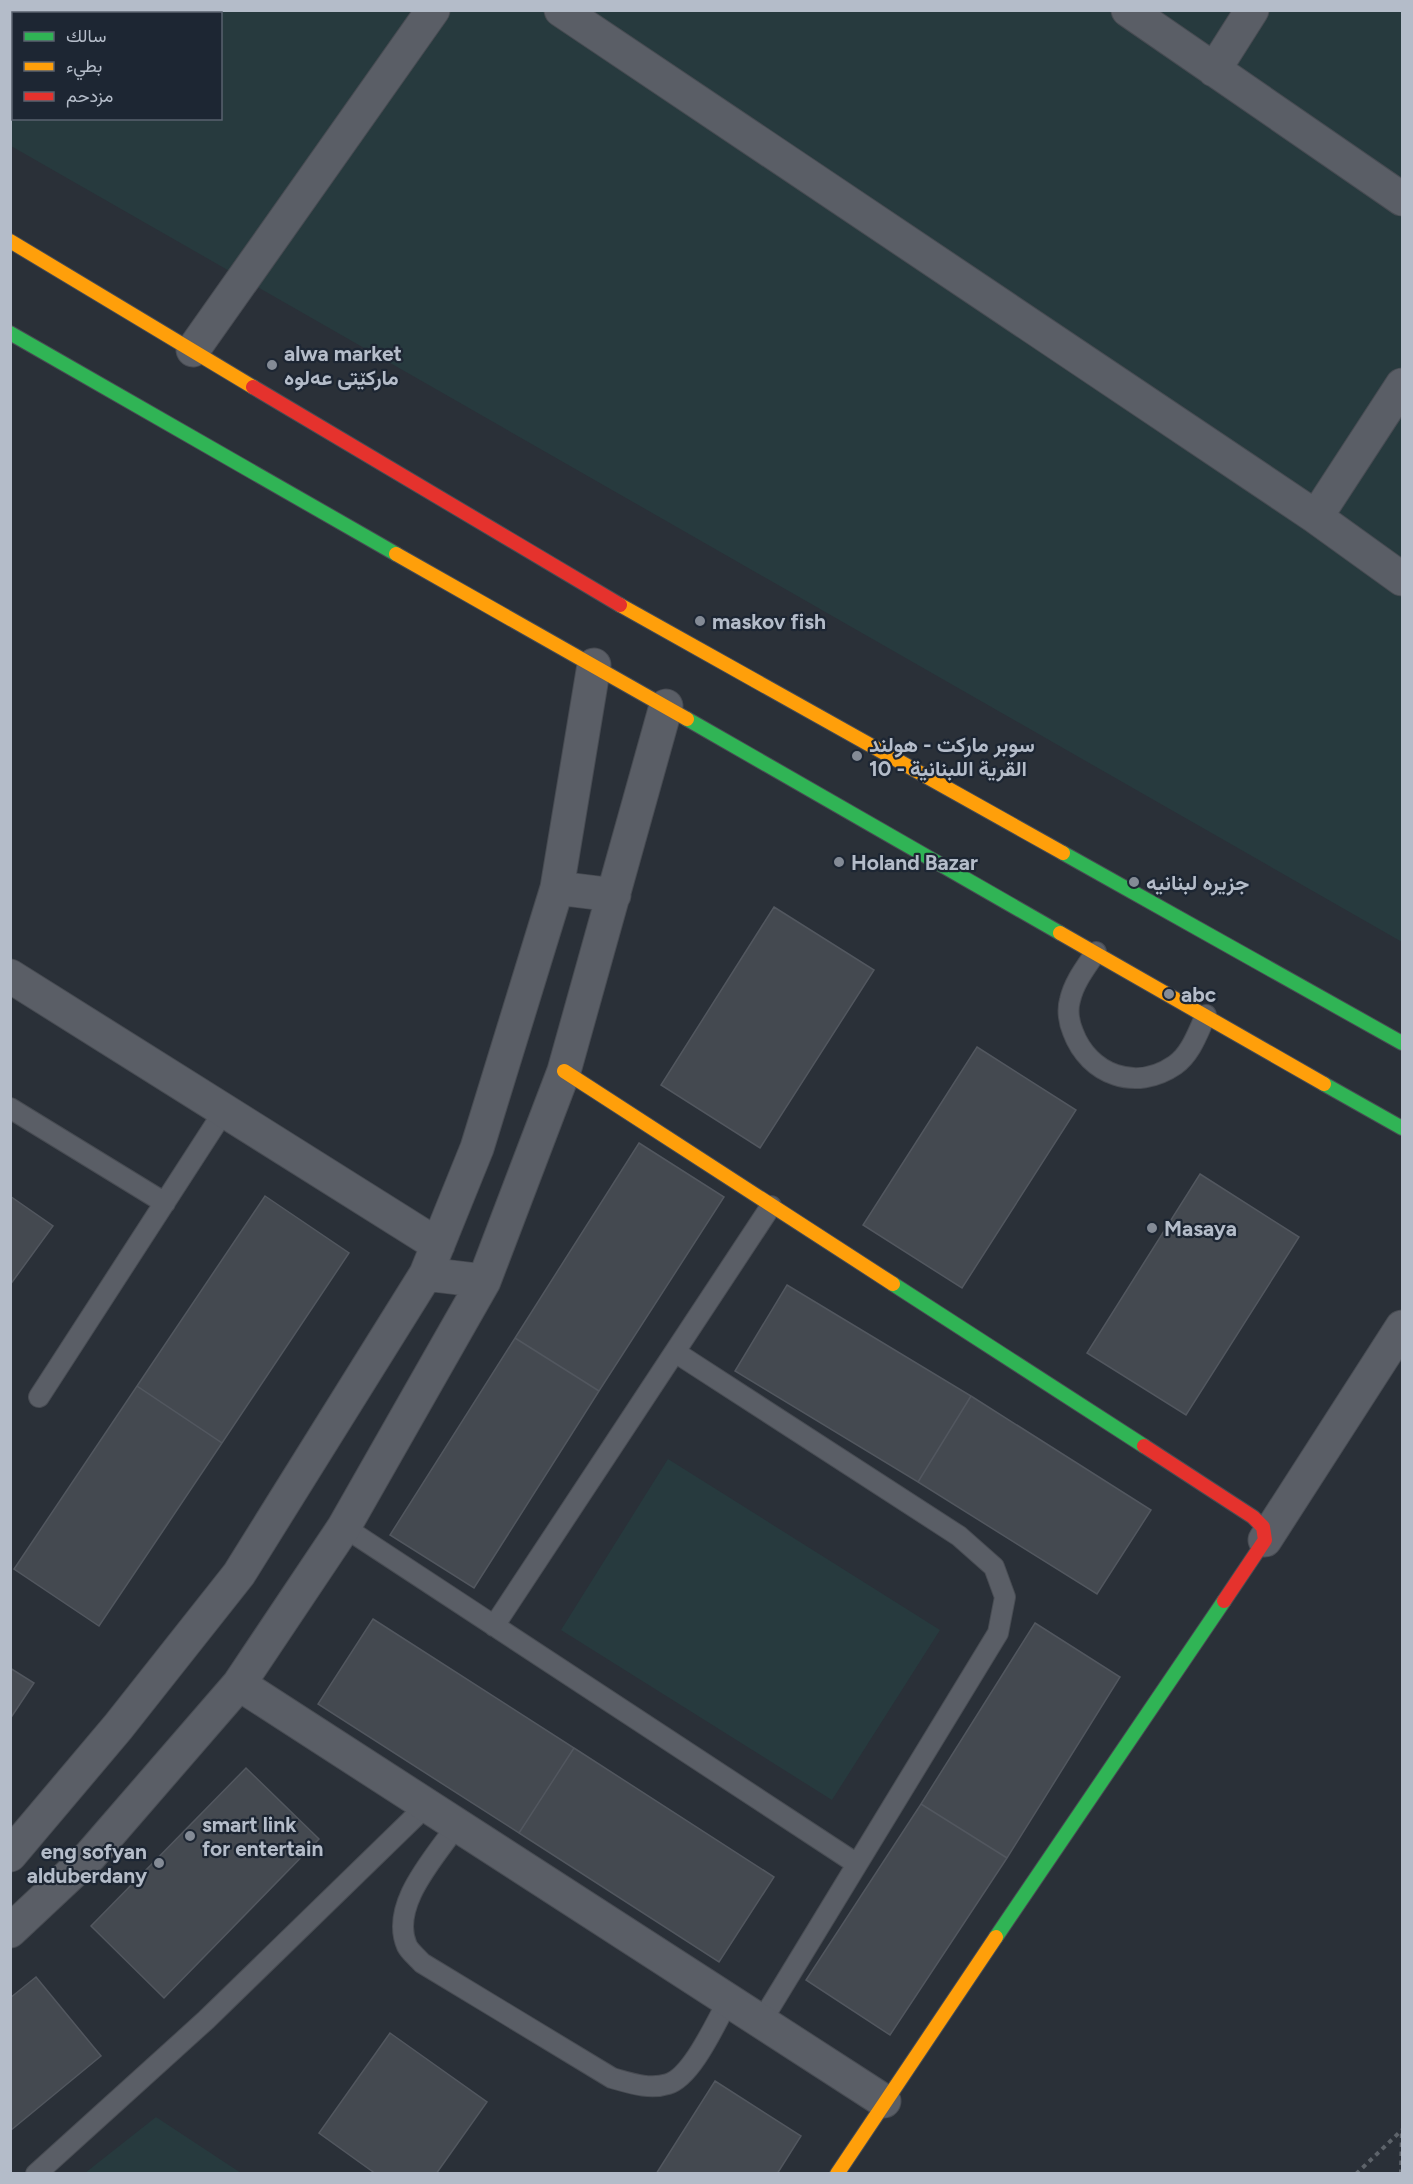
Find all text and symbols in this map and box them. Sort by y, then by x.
legend [12,12,222,120]
text: سالك [66,25,106,47]
text: بطيء [66,55,102,81]
text: مزدحم [66,85,113,108]
place label: alwa market مارکێتی عەلوە [284,341,402,391]
marker: alwa market مارکێتی عەلوە [265,358,279,372]
place label: maskov fish [712,609,826,634]
marker: maskov fish [693,614,707,628]
place label: سوبر ماركت - هولند 10 - القرية اللبنانية [869,732,1035,782]
marker: سوبر ماركت - هولند 10 - القرية اللبنانية [850,749,864,763]
place label: Holand Bazar [851,850,978,875]
marker: Holand Bazar [832,855,846,869]
place label: جزيره لبنانيه [1146,870,1249,896]
marker: جزيره لبنانيه [1127,875,1141,889]
place label: abc [1181,982,1217,1007]
marker: abc [1162,987,1176,1001]
place label: Masaya [1164,1216,1237,1241]
marker: Masaya [1145,1221,1159,1235]
place label: smart link for entertain [202,1812,323,1861]
marker: smart link for entertain [183,1829,197,1843]
place label: eng sofyan alduberdany [27,1839,148,1888]
marker: eng sofyan alduberdany [152,1856,166,1870]

